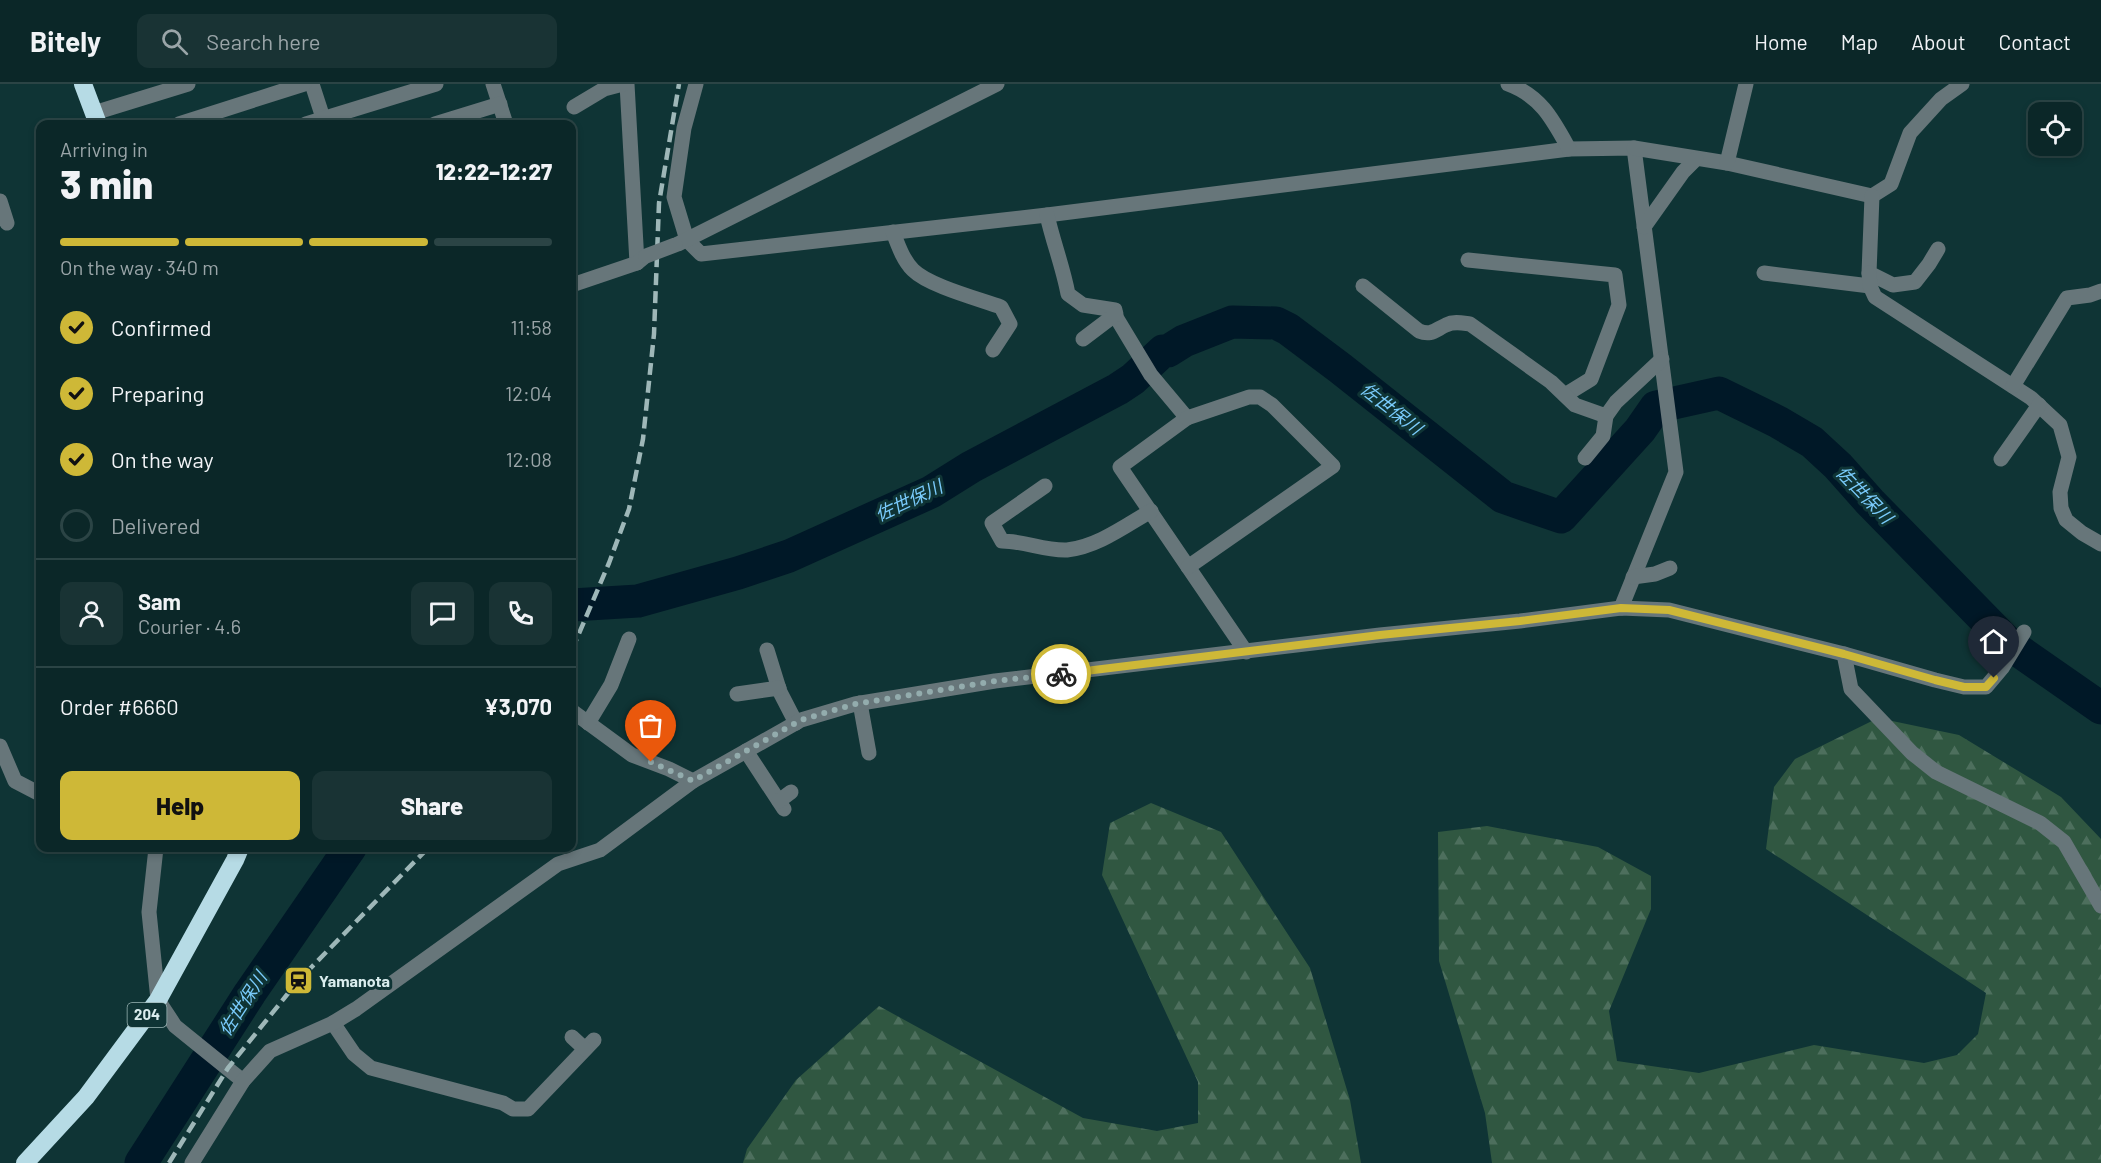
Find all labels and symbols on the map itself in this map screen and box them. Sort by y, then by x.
water label: 佐世保川 [1356,377,1428,440]
water label: 佐世保川 [1832,461,1899,529]
water label: 佐世保川 [871,474,948,525]
pin [1968,616,2019,678]
courier [1031,644,1091,704]
pin [625,700,676,762]
station icon: Yamanota [282,965,314,997]
water label: 佐世保川 [213,966,272,1040]
place label: Yamanota [319,971,390,990]
road number: 204 [128,1003,166,1027]

